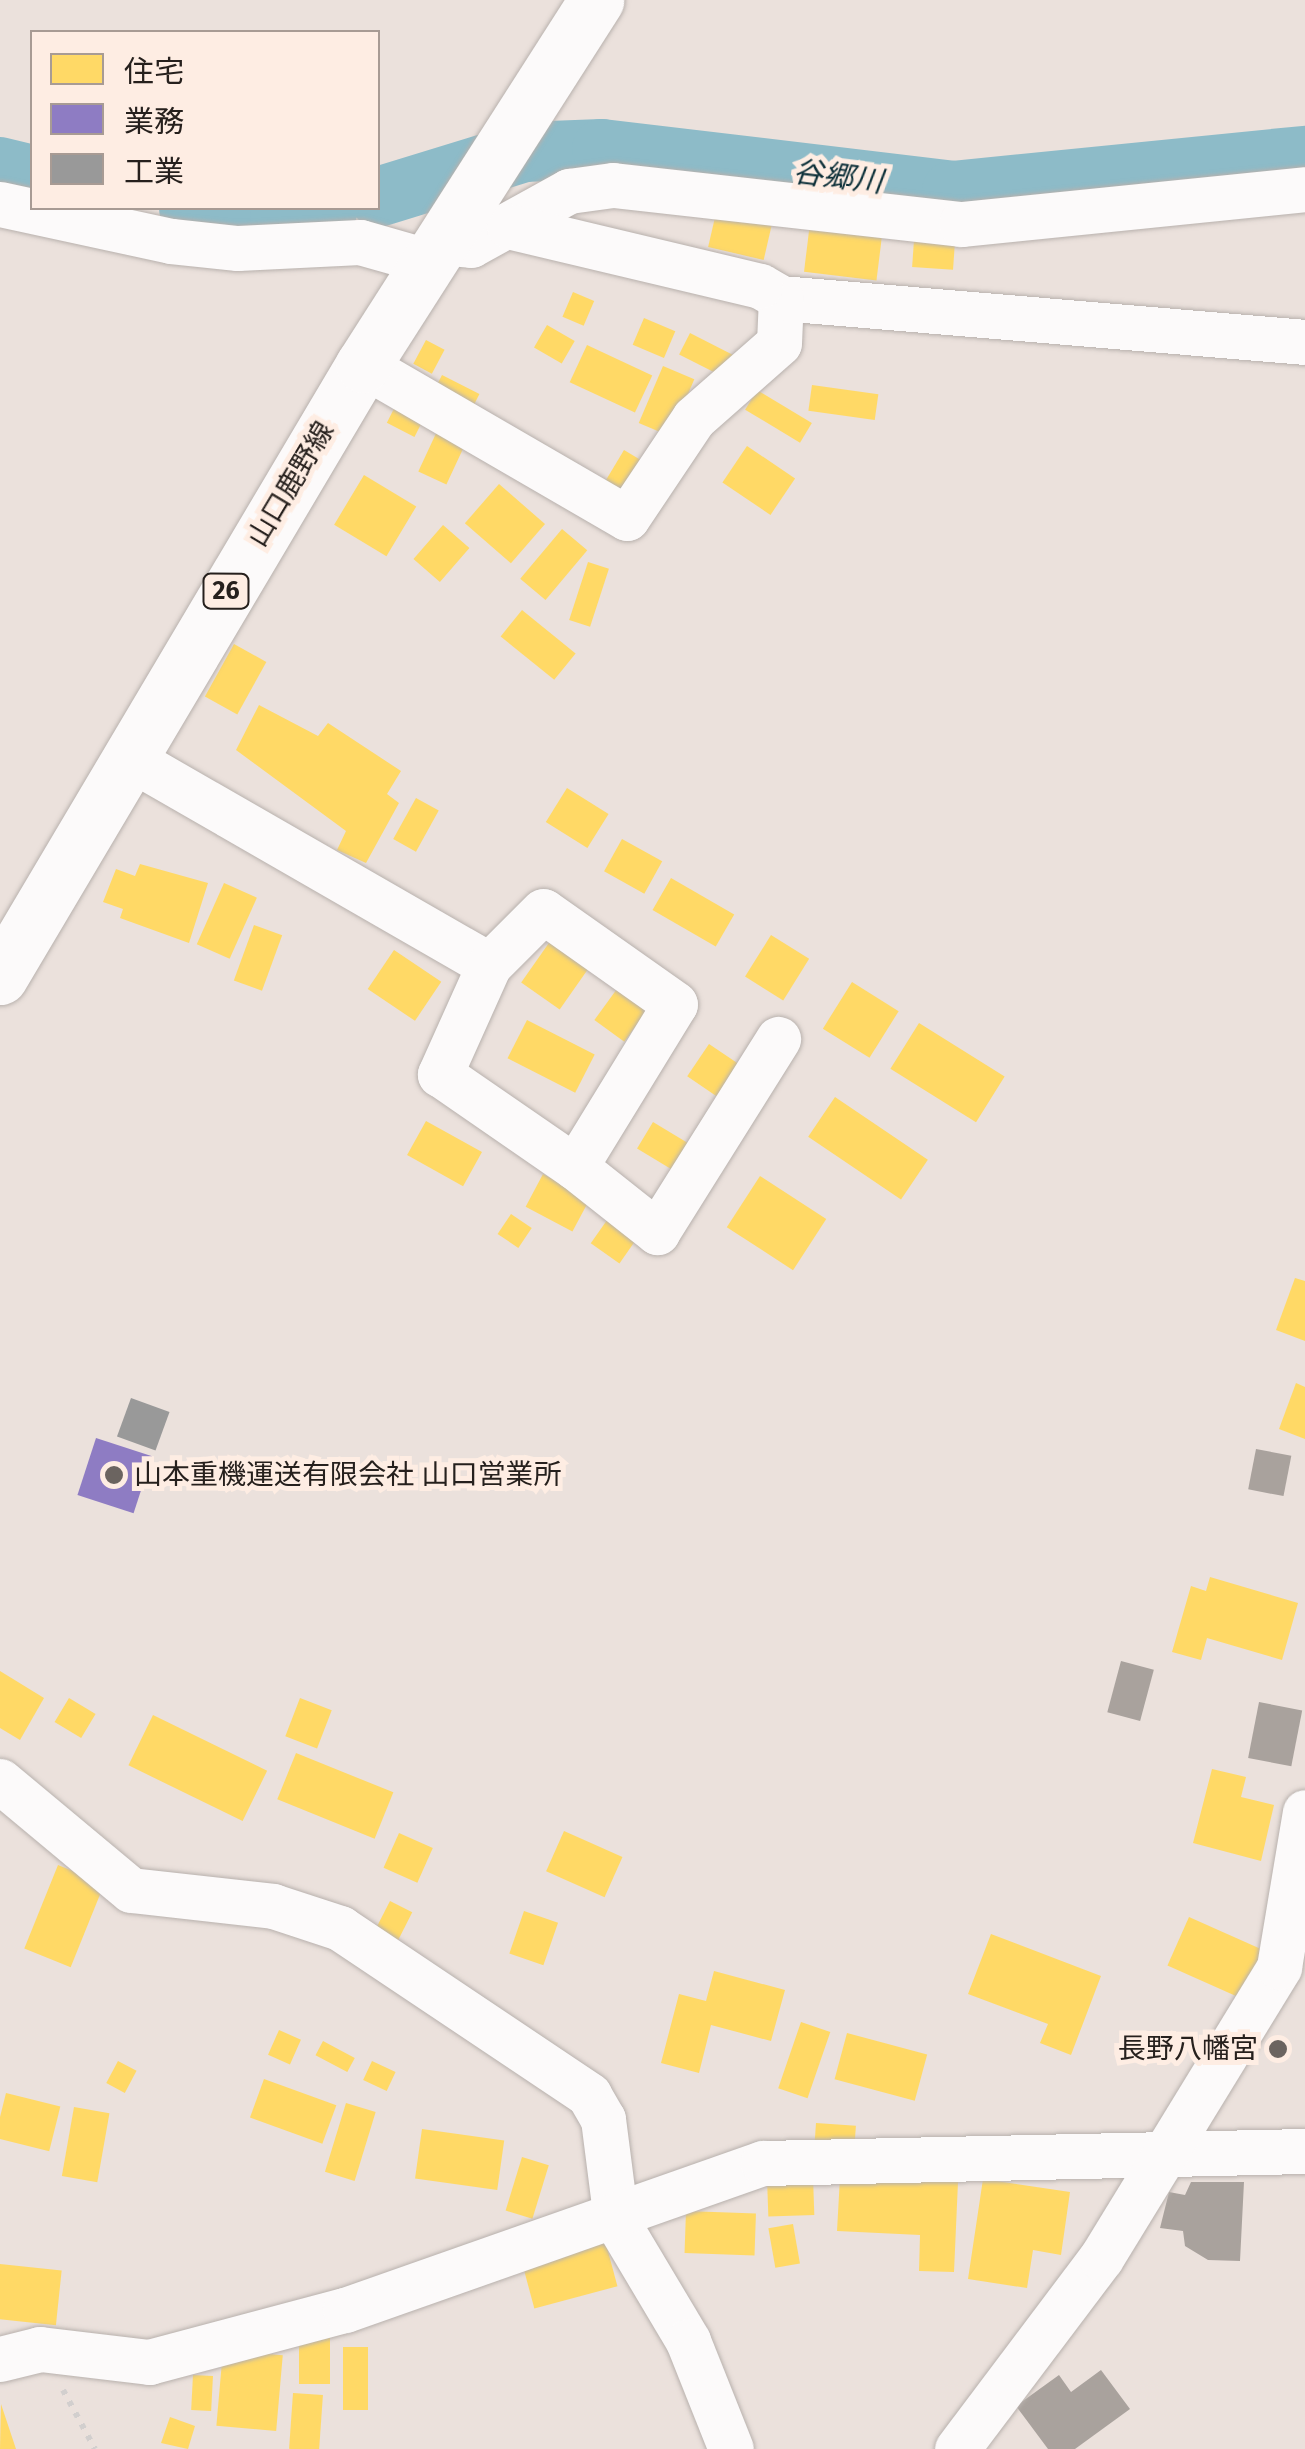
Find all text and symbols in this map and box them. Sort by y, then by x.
legend [30,30,380,210]
text: 住宅 [124,54,184,90]
text: 業務 [124,104,184,140]
text: 工業 [124,154,184,190]
water label: 谷郷川 [791,154,885,200]
street label: 山口鹿野線 [241,415,341,553]
road number: 26 [201,571,251,611]
place label: 山本重機運送有限会社 山口営業所 [134,1458,561,1492]
marker: 山本重機運送有限会社 山口営業所 [103,1464,125,1486]
place label: 長野八幡宮 [1118,2032,1258,2066]
marker: 長野八幡宮 [1267,2038,1289,2060]

